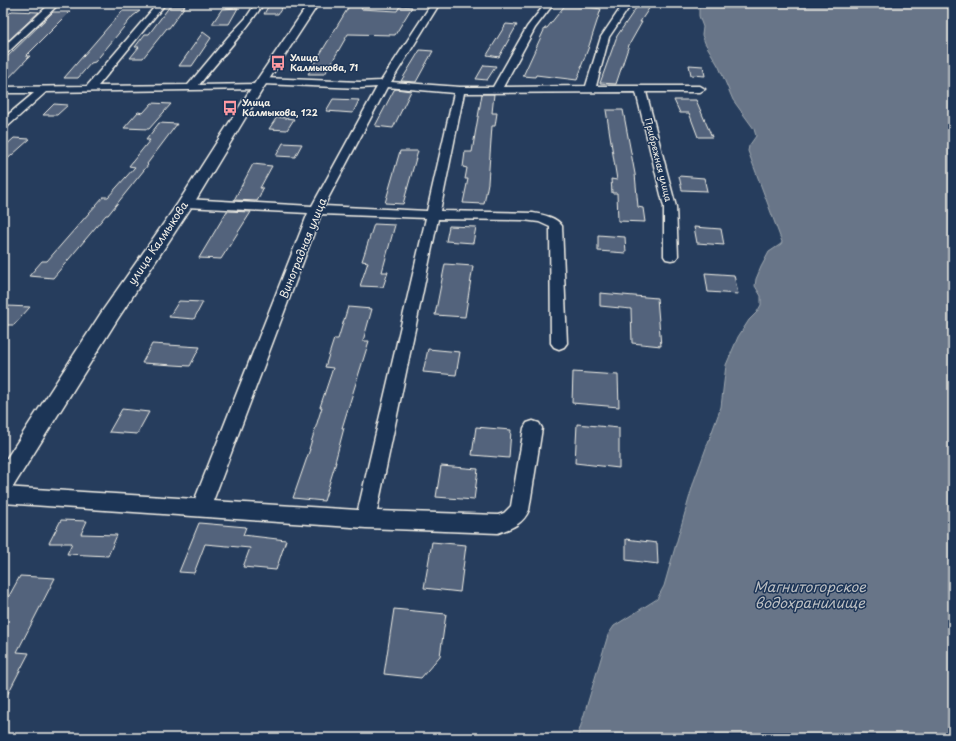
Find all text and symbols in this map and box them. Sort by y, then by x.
place label: Улица Калмыкова, 71 [289,50,358,74]
bus stop icon: Улица Калмыкова, 71 [269,54,287,72]
place label: Улица Калмыкова, 122 [241,95,318,119]
bus stop icon: Улица Калмыкова, 122 [221,99,239,117]
street label: Прибрежная улица [642,116,676,203]
street label: Виноградная улица [275,195,331,301]
street label: улица Калмыкова [123,197,192,288]
water label: Магнитогорское водохранилище [754,576,867,613]

